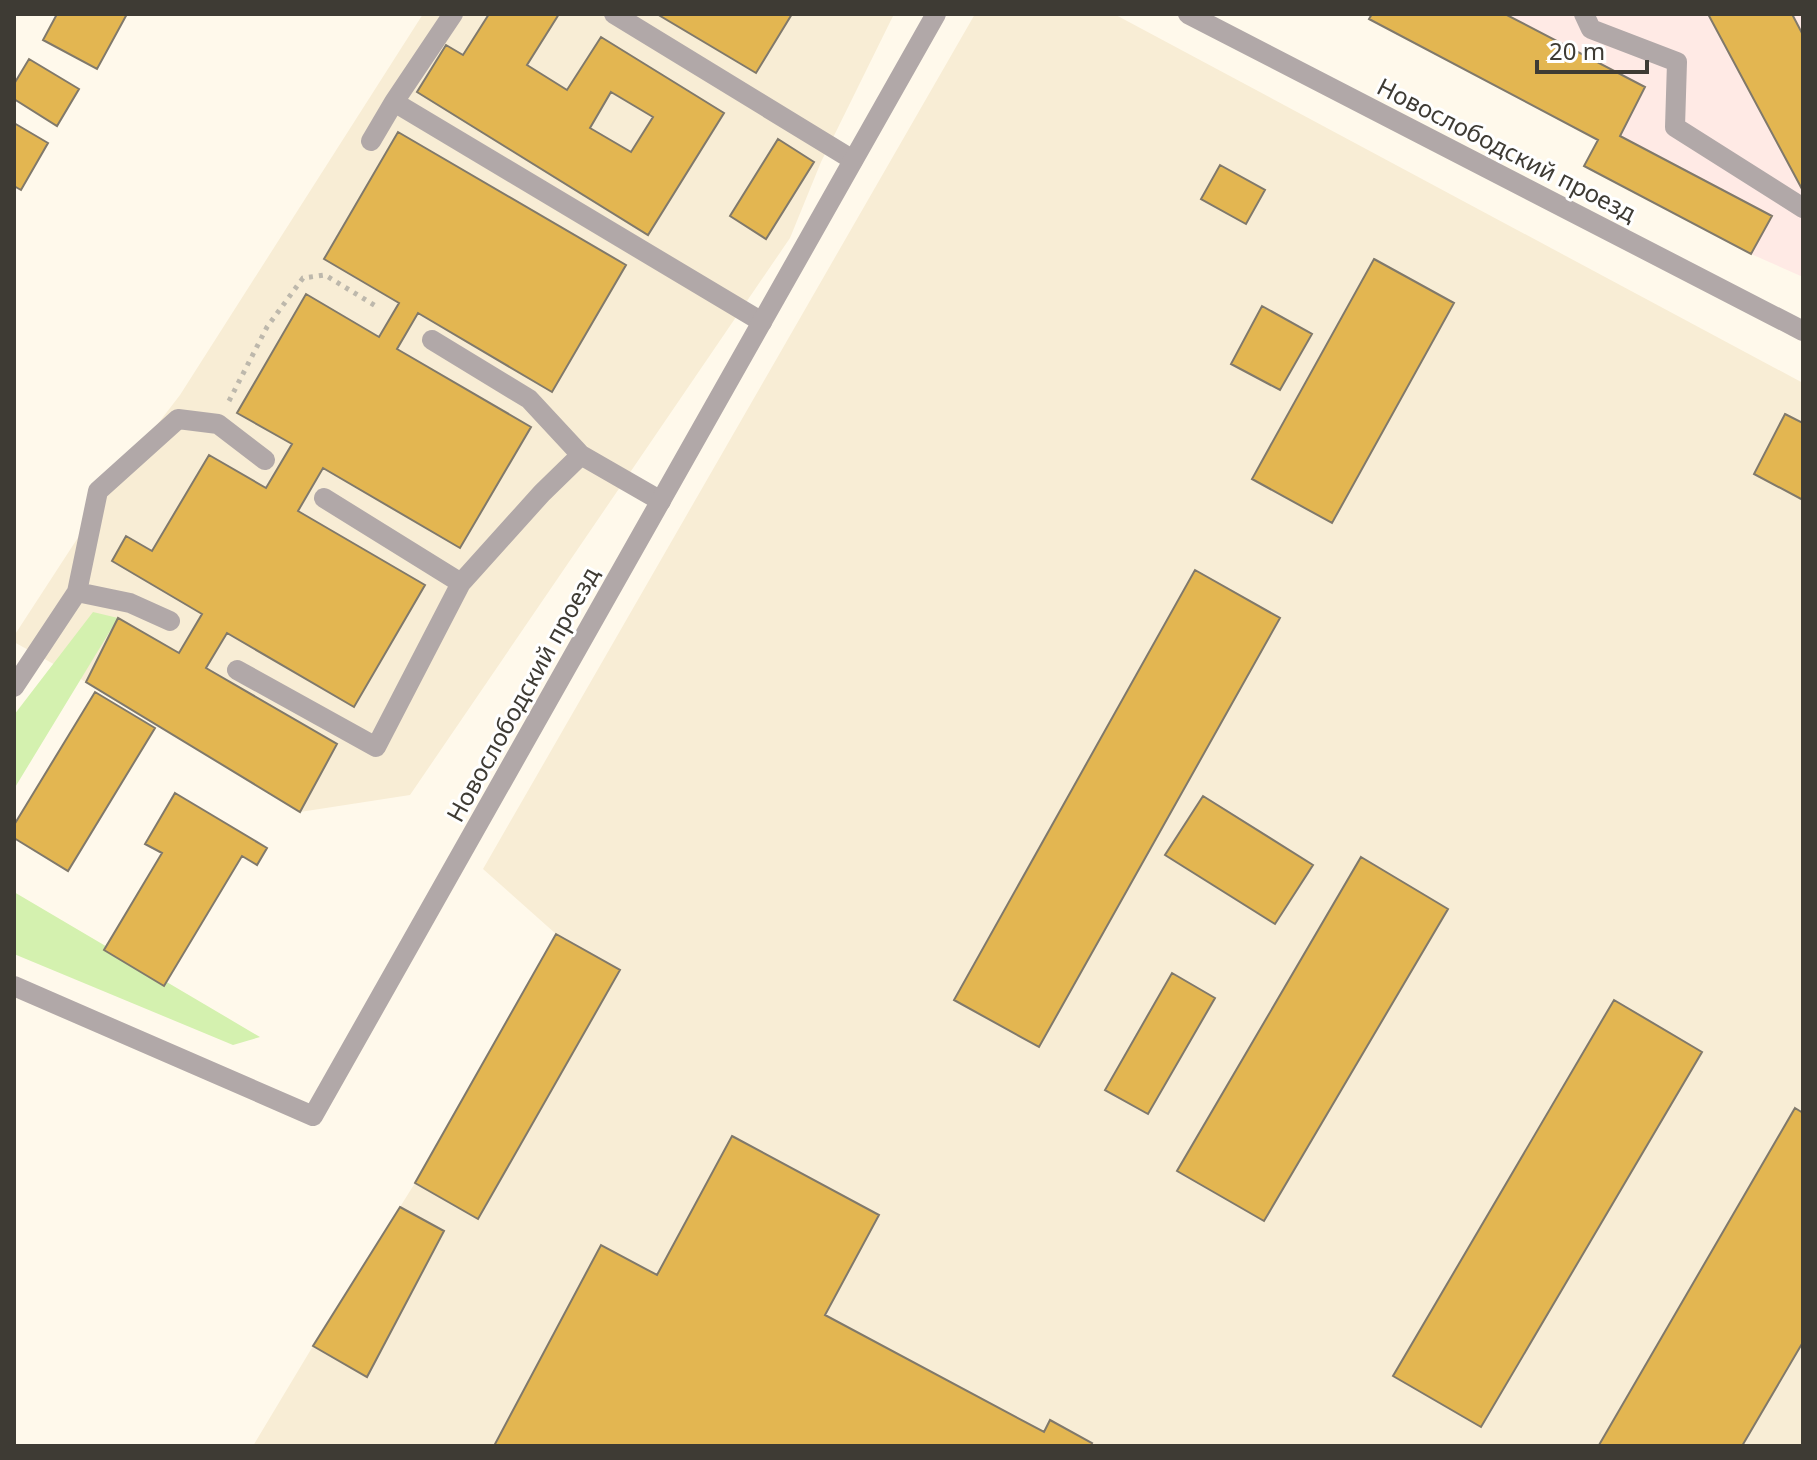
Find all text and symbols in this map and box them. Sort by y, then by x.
scale bar [1537,24,1647,74]
text: 20 m [1549,34,1605,67]
street label: Новослободский проезд [1372,69,1643,229]
street label: Новослободский проезд [438,560,606,827]

